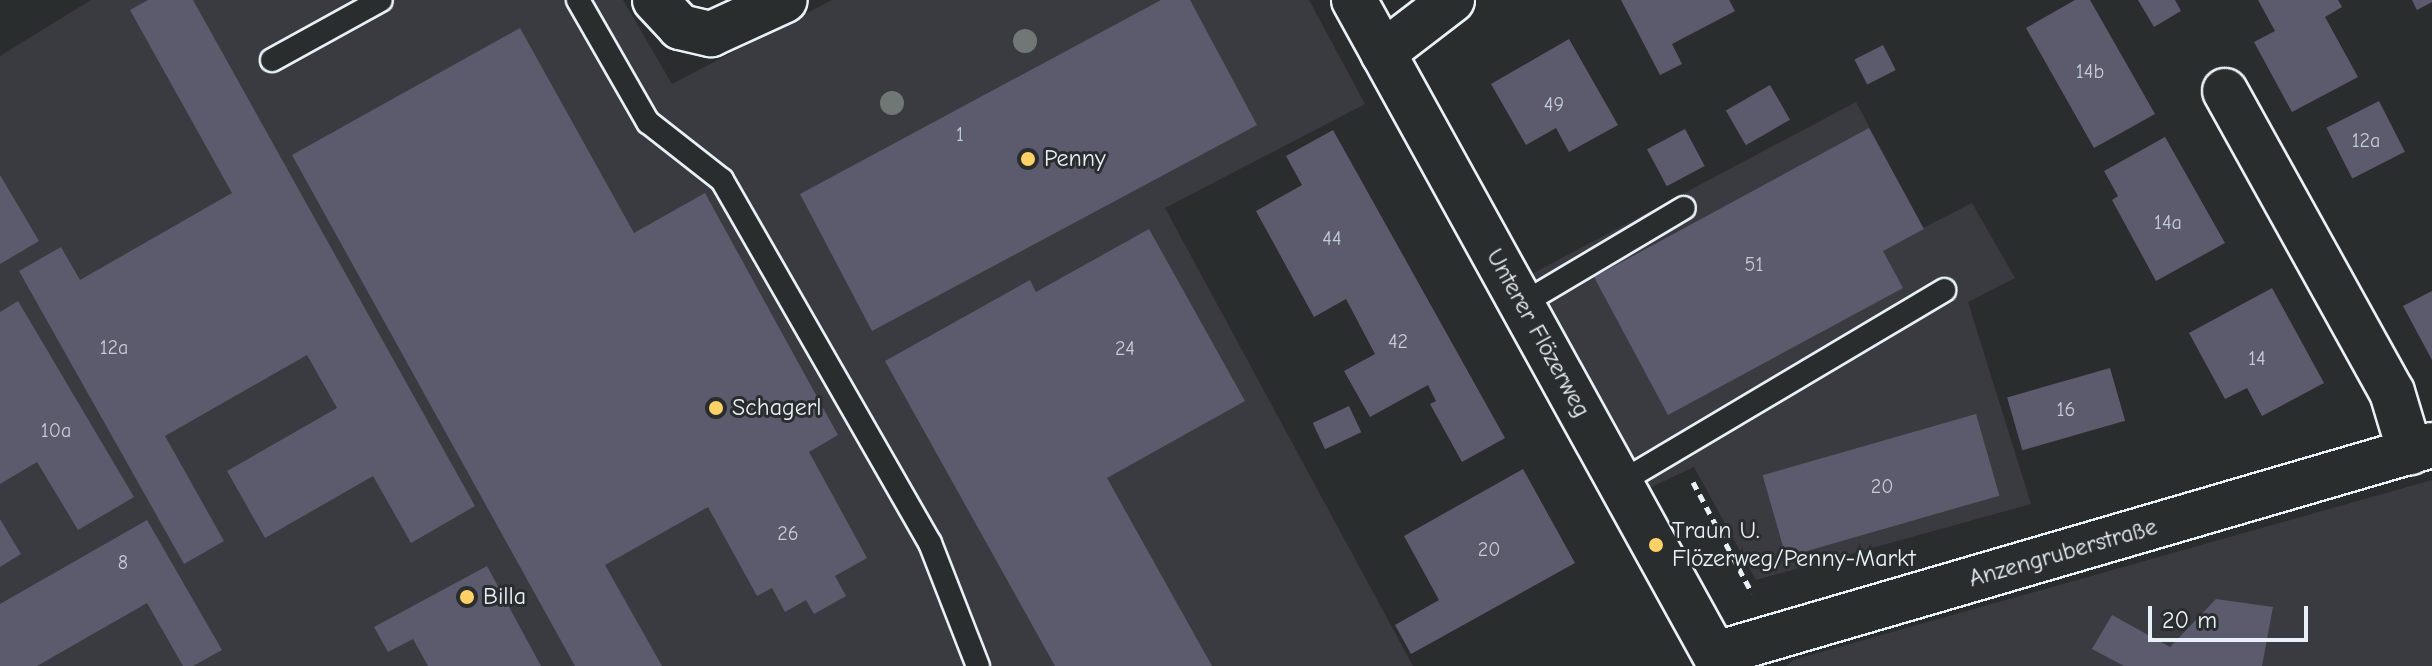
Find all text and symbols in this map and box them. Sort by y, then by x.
house number: 14b [2076,59,2104,83]
house number: 49 [1544,92,1564,116]
house number: 1 [956,122,964,146]
house number: 12a [2352,128,2380,152]
place label: Penny [1044,145,1106,173]
marker: Penny [1019,150,1037,168]
house number: 14a [2154,210,2182,234]
house number: 44 [1322,226,1342,250]
street label: Unterer Flözerweg [1480,244,1596,422]
house number: 51 [1745,252,1763,276]
house number: 42 [1388,329,1408,353]
house number: 12a [100,335,128,359]
house number: 24 [1115,336,1135,360]
house number: 14 [2248,346,2266,370]
place label: Schagerl [732,394,822,422]
house number: 16 [2057,397,2075,421]
marker: Schagerl [707,399,725,417]
house number: 10a [41,418,71,442]
house number: 20 [1871,474,1893,498]
street label: Anzengruberstraße [1966,512,2160,594]
place label: Traun U. Flözerweg/Penny-Markt [1672,517,1916,573]
house number: 26 [777,521,799,545]
marker: Traun U. Flözerweg/Penny-Markt [1647,536,1665,554]
house number: 20 [1478,537,1500,561]
house number: 8 [118,550,128,574]
place label: Billa [483,583,526,611]
marker: Billa [458,588,476,606]
scale bar [2152,590,2312,640]
text: 20 m [2162,606,2217,634]

